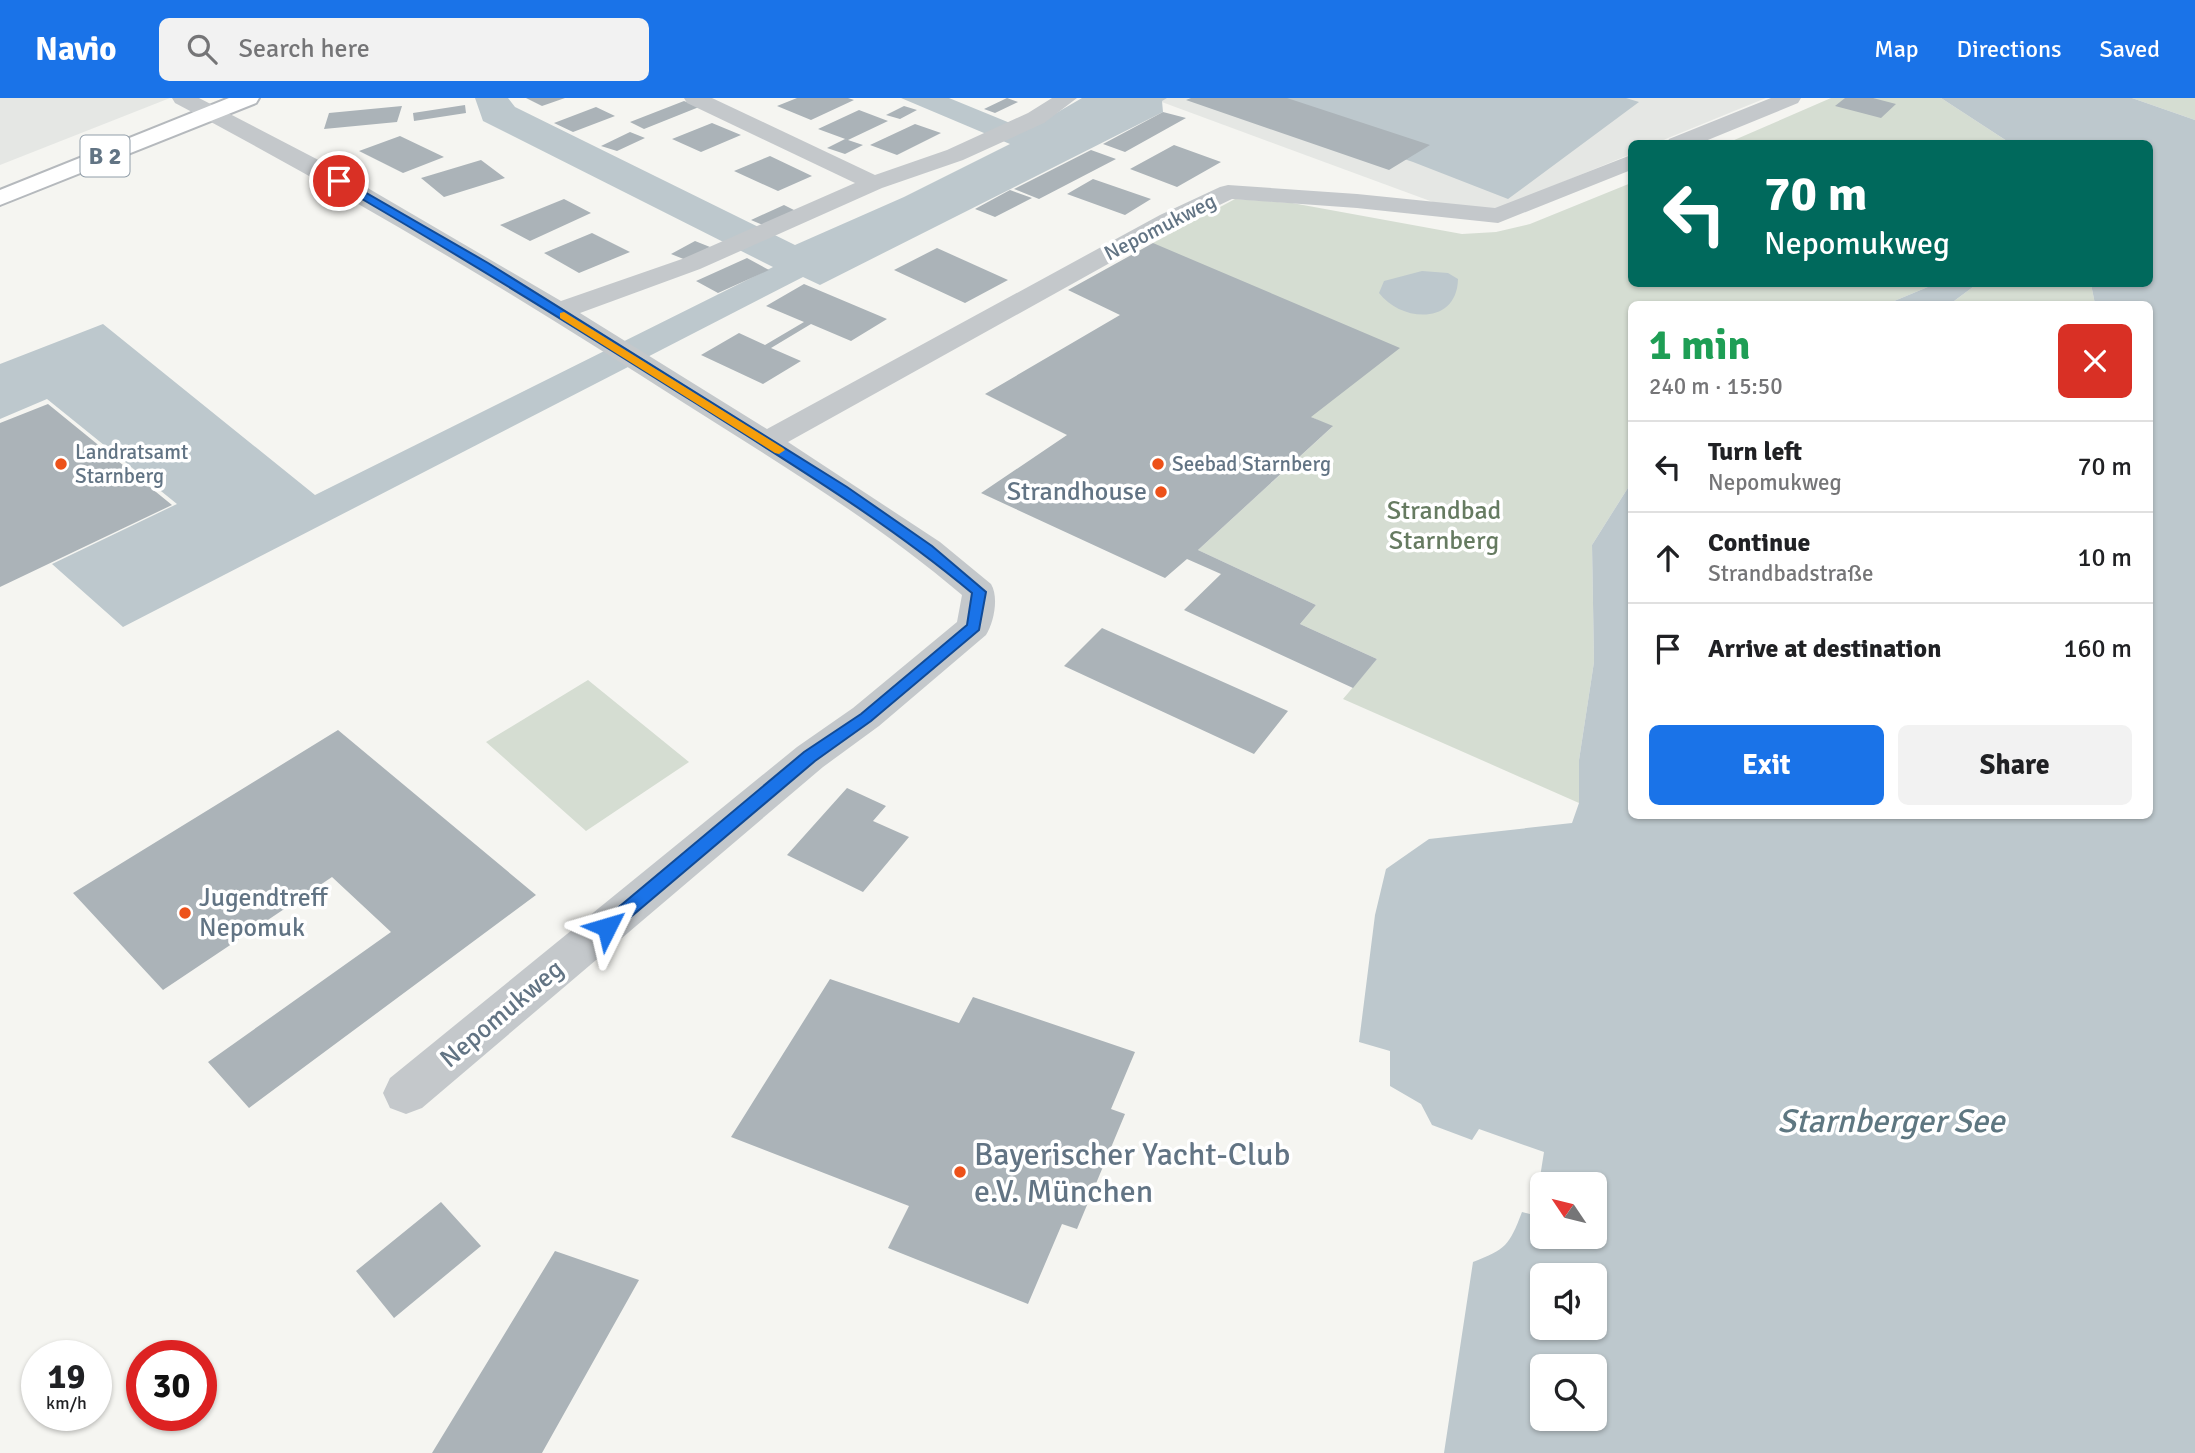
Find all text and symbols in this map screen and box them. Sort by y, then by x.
search box [159,18,649,81]
text: Navio [35,29,117,70]
icon: search [183,30,221,68]
text: Search here [239,33,370,65]
text: Map [1874,34,1919,64]
text: Directions [1957,34,2062,64]
text: Saved [2100,34,2160,64]
road number: B 2 [80,136,130,176]
pin [309,151,369,211]
icon: arrive [320,162,358,200]
text: 70 m [1764,164,1867,224]
icon: left [1649,168,1740,259]
street label: Nepomukweg [1100,188,1220,266]
text: Nepomukweg [1764,224,1950,263]
text: 1 min [1649,320,1750,371]
button: close [2058,324,2132,398]
text: 240 m · 15:50 [1649,372,1783,401]
text: Turn left [1708,436,1802,468]
place label: Landratsamt Starnberg [75,439,188,489]
icon: left [1649,448,1687,486]
place label: Seebad Starnberg [1172,451,1331,477]
text: 70 m [2077,451,2132,483]
marker: Landratsamt Starnberg [53,456,69,472]
marker: Seebad Starnberg [1150,456,1166,472]
text: Nepomukweg [1708,468,1842,497]
place label: Strandhouse [1007,476,1147,508]
marker: Strandhouse [1153,484,1169,500]
park label: Strandbad Starnberg [1387,495,1501,557]
text: Continue [1708,527,1810,559]
icon: ahead [1649,539,1687,577]
text: 10 m [2077,542,2132,574]
text: Strandbadstraße [1708,559,1873,588]
icon: arrive [1649,630,1687,668]
text: Arrive at destination [1708,633,1941,665]
text: 160 m [2063,633,2132,665]
button: Exit [1649,725,1884,805]
button: Share [1898,725,2132,805]
place label: Jugendtreff Nepomuk [199,882,329,944]
position arrow [570,890,644,964]
marker: Jugendtreff Nepomuk [177,905,193,921]
street label: Nepomukweg [434,953,570,1075]
water label: Starnberger See [1777,1101,2006,1142]
place label: Bayerischer Yacht-Club e.V. München [974,1135,1291,1211]
marker: Bayerischer Yacht-Club e.V. München [952,1164,968,1180]
north arrow [1530,1172,1606,1250]
map controls [1530,1172,1607,1431]
button: sound [1530,1263,1607,1340]
speed limit sign: 30 [126,1340,217,1431]
button: search [1530,1354,1607,1431]
text: 19 [48,1355,85,1398]
text: km/h [46,1392,87,1414]

